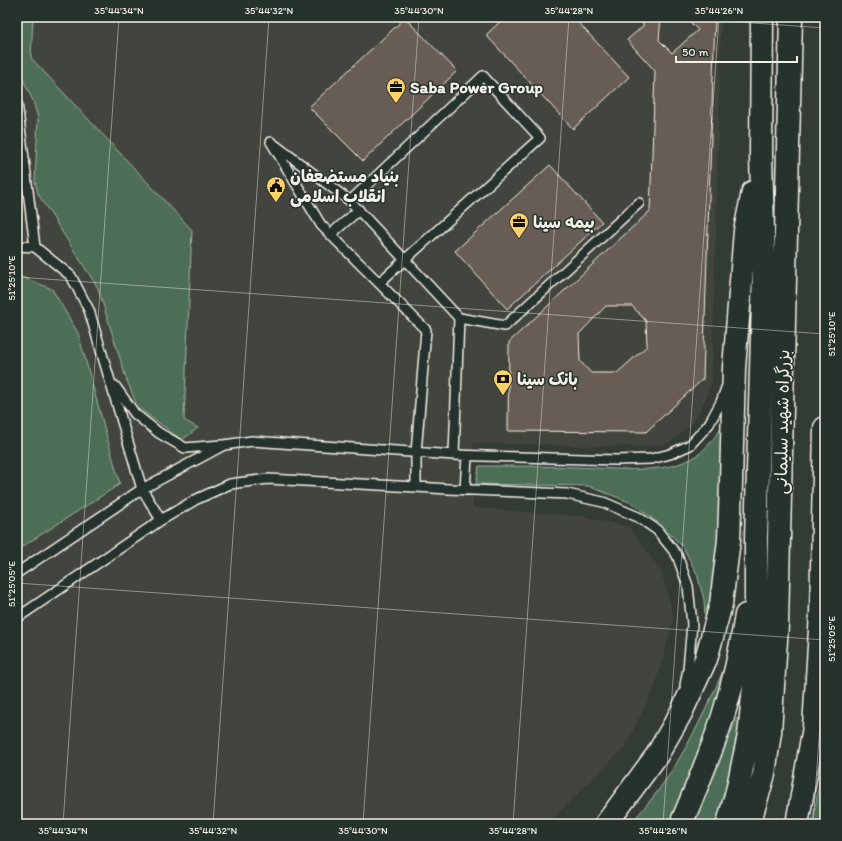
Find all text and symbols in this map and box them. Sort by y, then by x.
text: 35°44'34"N [94,4,144,17]
text: 35°44'32"N [245,4,294,17]
text: 35°44'30"N [394,4,444,17]
text: 35°44'28"N [545,4,594,17]
text: 35°44'26"N [695,4,743,17]
scale bar [676,38,797,64]
text: 50 m [682,45,708,59]
office icon: Saba Power Group [385,76,407,104]
place label: Saba Power Group [410,77,544,98]
place label: بنیاد مستضعفان انقلاب اسلامی [290,166,399,208]
public building icon: بنیاد مستضعفان انقلاب اسلامی [265,175,287,203]
office icon: بیمه سینا [508,211,530,239]
place label: بیمه سینا [533,212,595,233]
text: 51°25'10"E [5,255,18,301]
text: 51°25'10"E [825,311,838,357]
street label: بزرگراه شهید سلیمانی [771,349,794,495]
bank icon: بانک سینا [492,368,514,396]
place label: بانک سینا [517,369,578,390]
text: 51°25'05"E [5,561,18,607]
text: 51°25'05"E [825,616,838,662]
text: 35°44'34"N [38,824,88,837]
text: 35°44'32"N [189,824,238,837]
text: 35°44'30"N [338,824,388,837]
text: 35°44'28"N [489,824,538,837]
text: 35°44'26"N [639,824,687,837]

